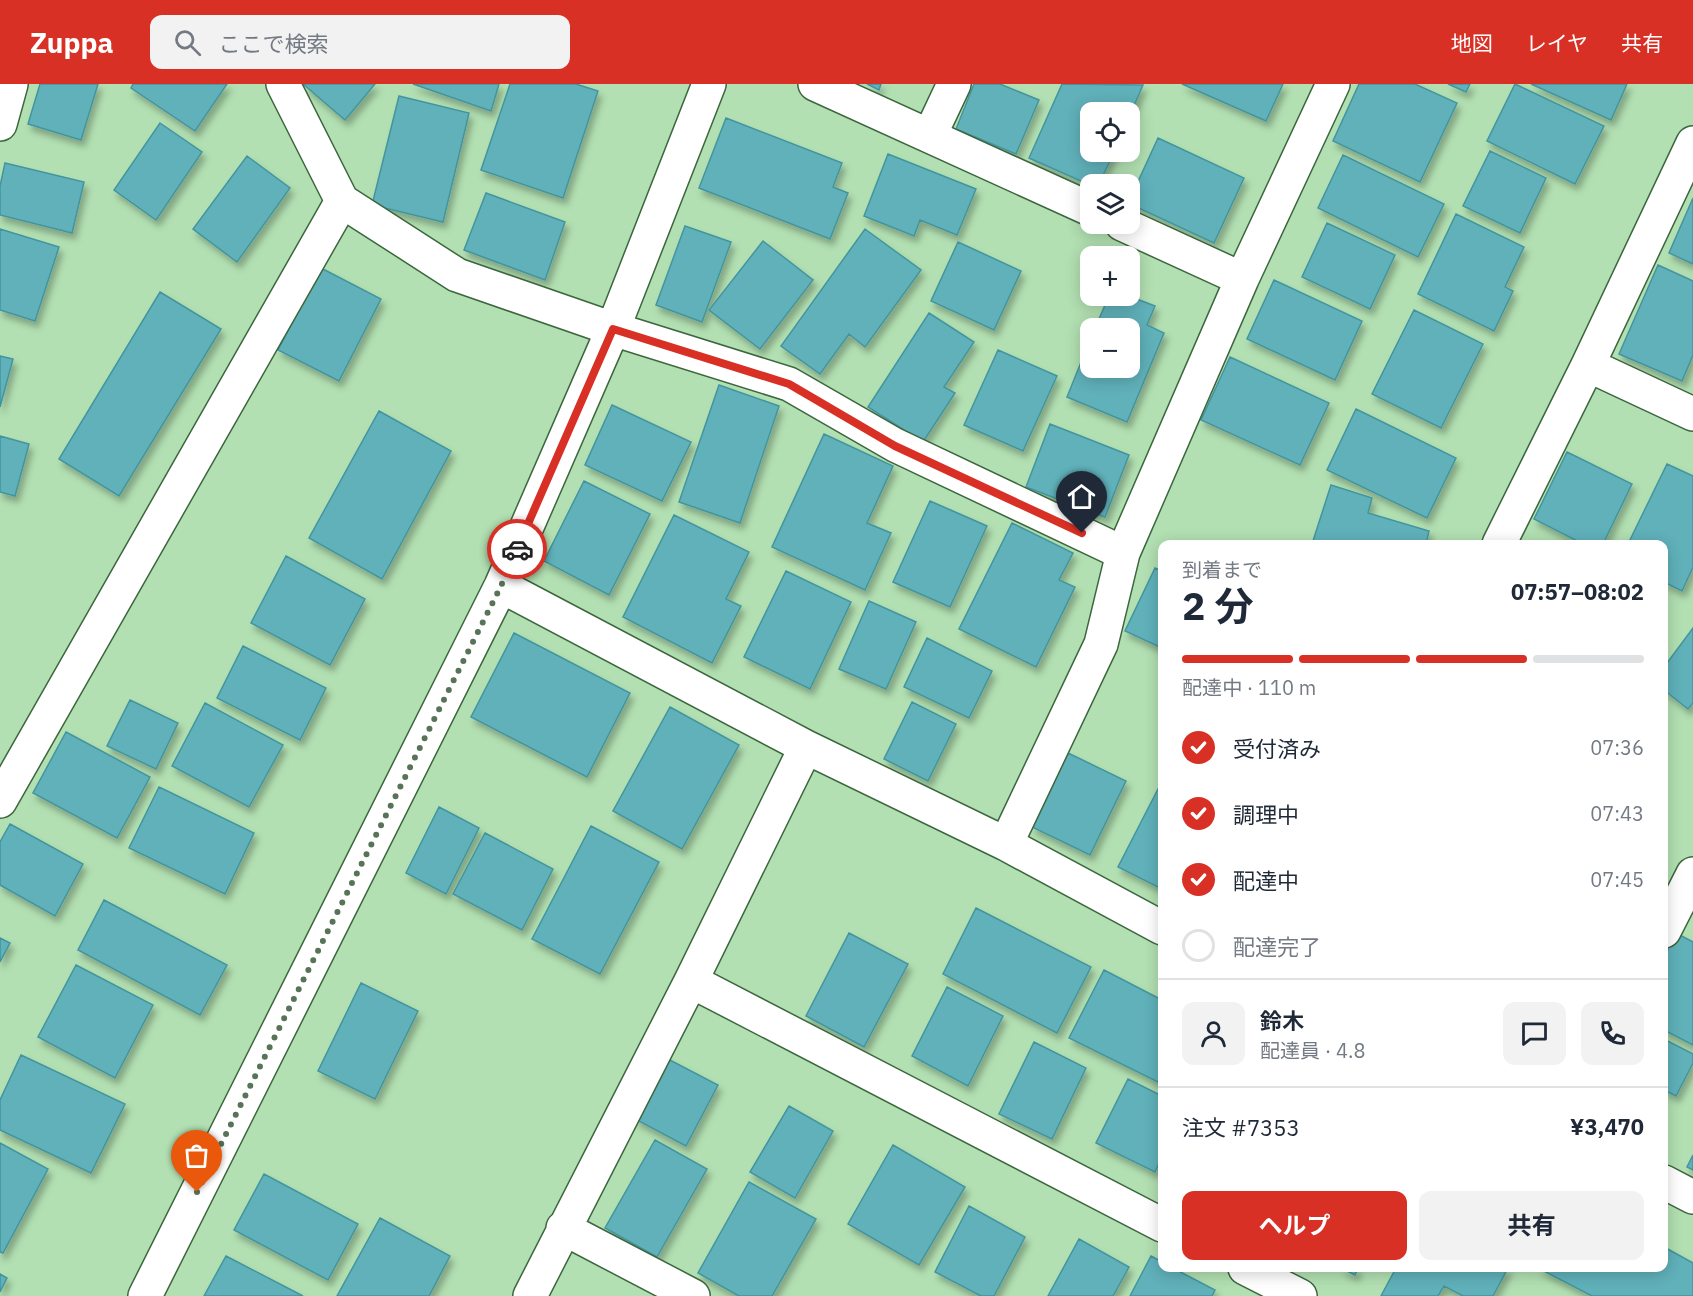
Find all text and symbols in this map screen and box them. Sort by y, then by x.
search box [150,15,570,69]
text: Zuppa [30,24,114,61]
icon: search [171,26,204,59]
text: ここで検索 [219,29,329,58]
text: 地図 [1451,29,1493,57]
text: レイヤ [1526,29,1588,57]
text: 共有 [1621,29,1663,57]
map controls [1080,102,1140,378]
button: locate [1080,102,1140,162]
button: layers [1080,174,1140,234]
button: + [1080,246,1140,306]
button: − [1080,318,1140,378]
pin [1056,471,1107,533]
icon: home [1065,480,1098,513]
courier [487,519,547,579]
icon: car [501,533,534,566]
text: 到着まで [1182,556,1262,583]
text: 07:57–08:02 [1511,577,1644,606]
text: 2 分 [1182,580,1254,631]
text: 配達中 · 110 m [1182,674,1316,701]
icon: check [1182,731,1215,764]
text: 受付済み [1233,734,1321,763]
text: 07:36 [1590,734,1644,761]
icon: check [1182,797,1215,830]
text: 調理中 [1233,800,1299,829]
text: 07:43 [1590,800,1644,827]
icon: check [1182,863,1215,896]
text: 配達中 [1233,866,1299,895]
text: 07:45 [1590,866,1644,893]
text: 配達完了 [1233,932,1321,961]
button: person [1182,1002,1245,1065]
button: chat [1503,1002,1566,1065]
button: phone [1581,1002,1644,1065]
text: 鈴木 [1260,1006,1304,1035]
text: 配達員 · 4.8 [1260,1037,1365,1064]
text: ¥3,470 [1570,1112,1644,1141]
text: 注文 #7353 [1182,1113,1300,1142]
pin [171,1130,222,1192]
icon: bag [180,1139,213,1172]
button: ヘルプ [1182,1191,1407,1260]
button: 共有 [1419,1191,1644,1260]

